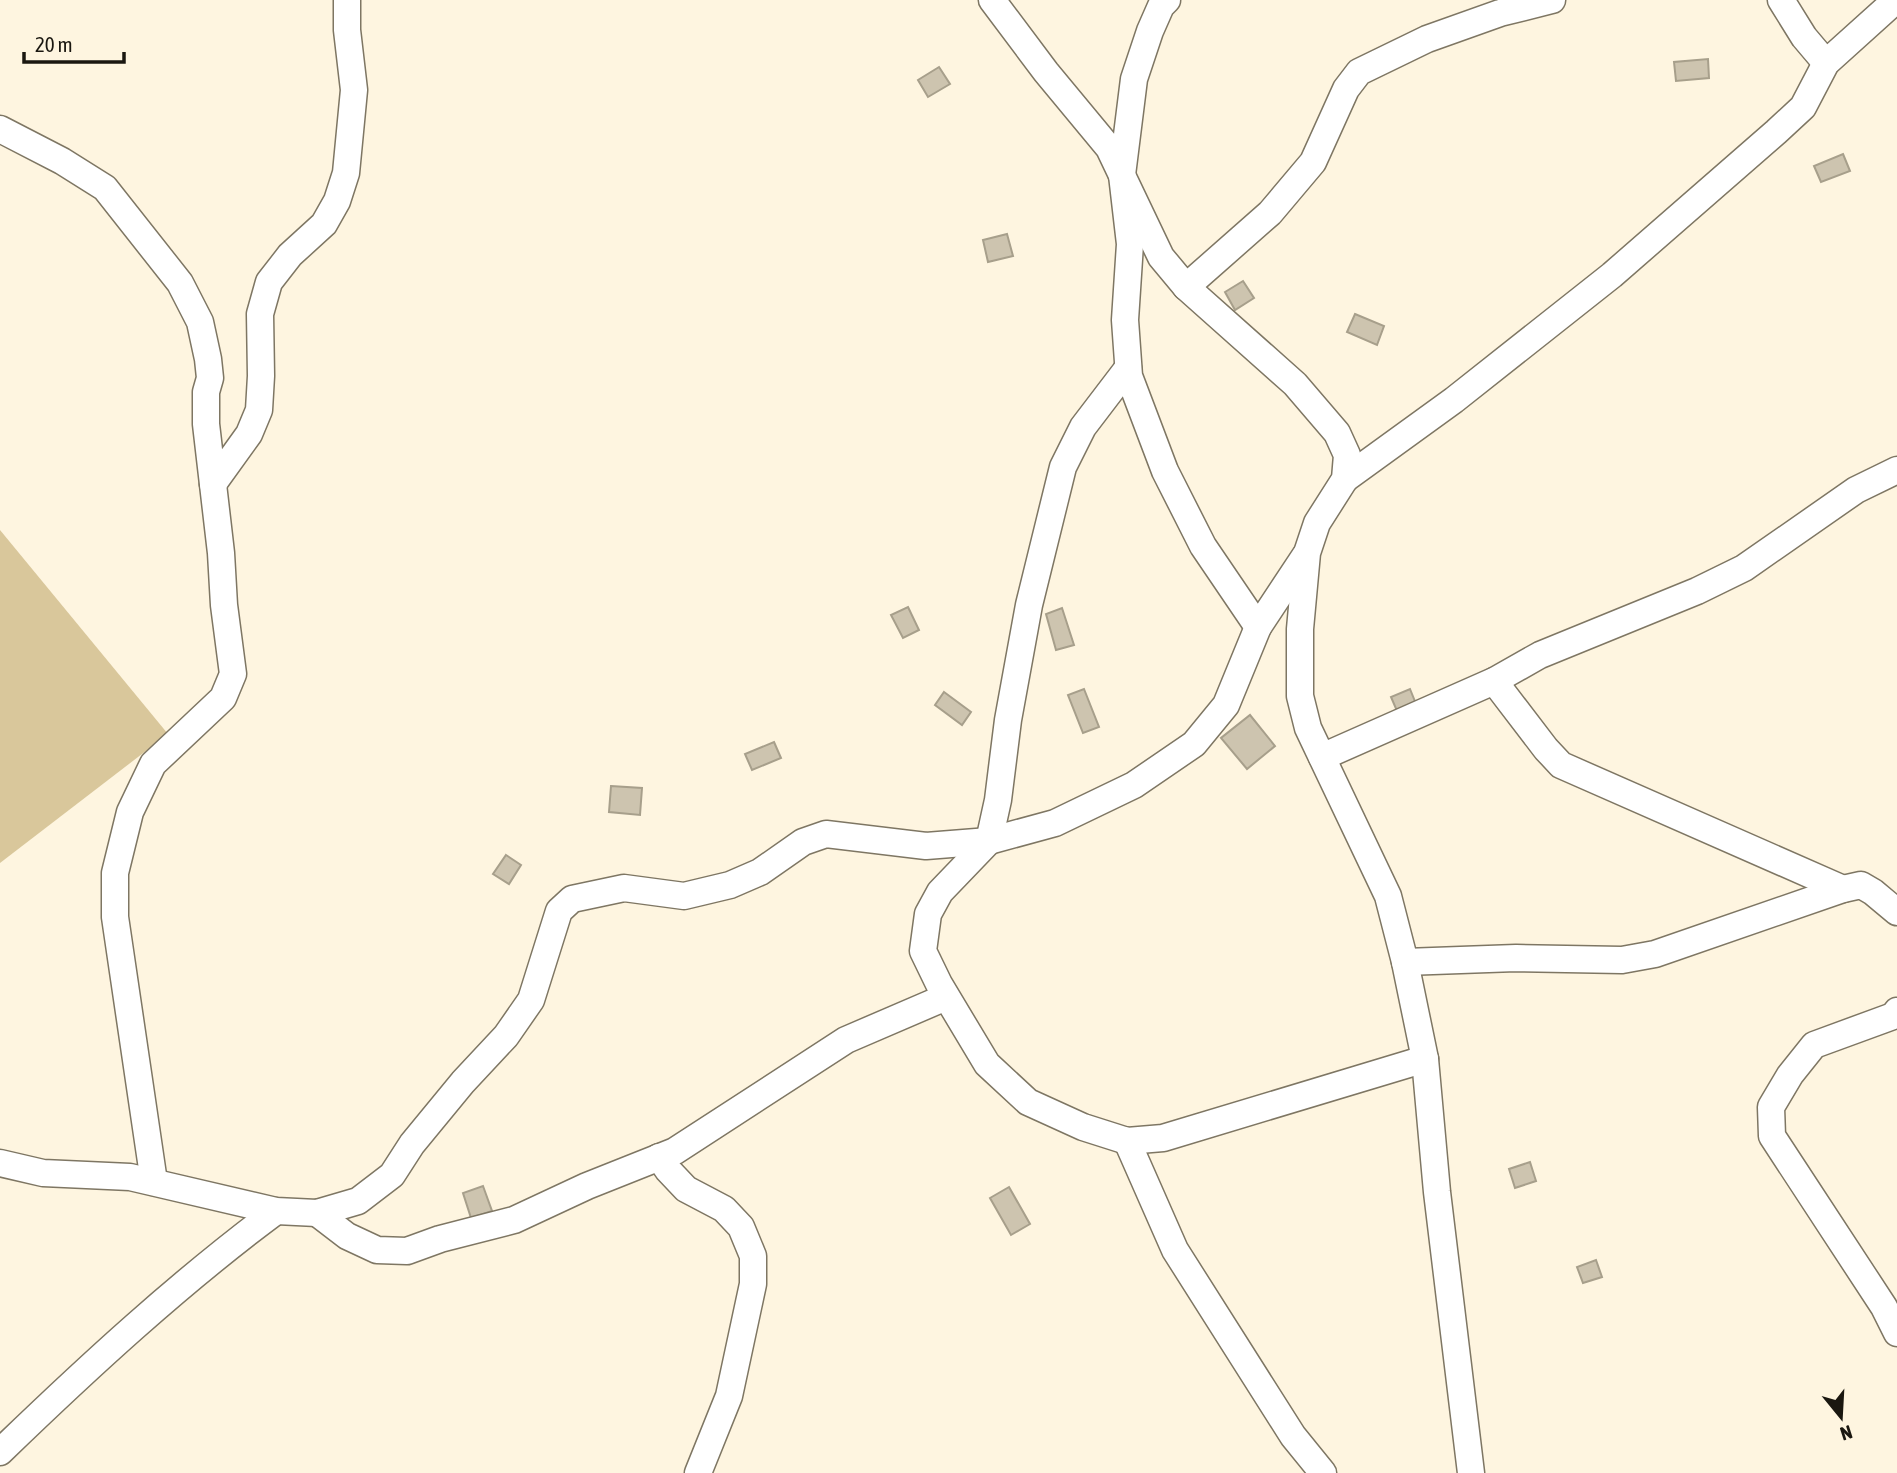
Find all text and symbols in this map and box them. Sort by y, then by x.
scale bar [24,21,124,65]
text: 20 m [35,32,73,56]
north arrow [1806,1382,1876,1452]
text: N [1838,1421,1855,1445]

